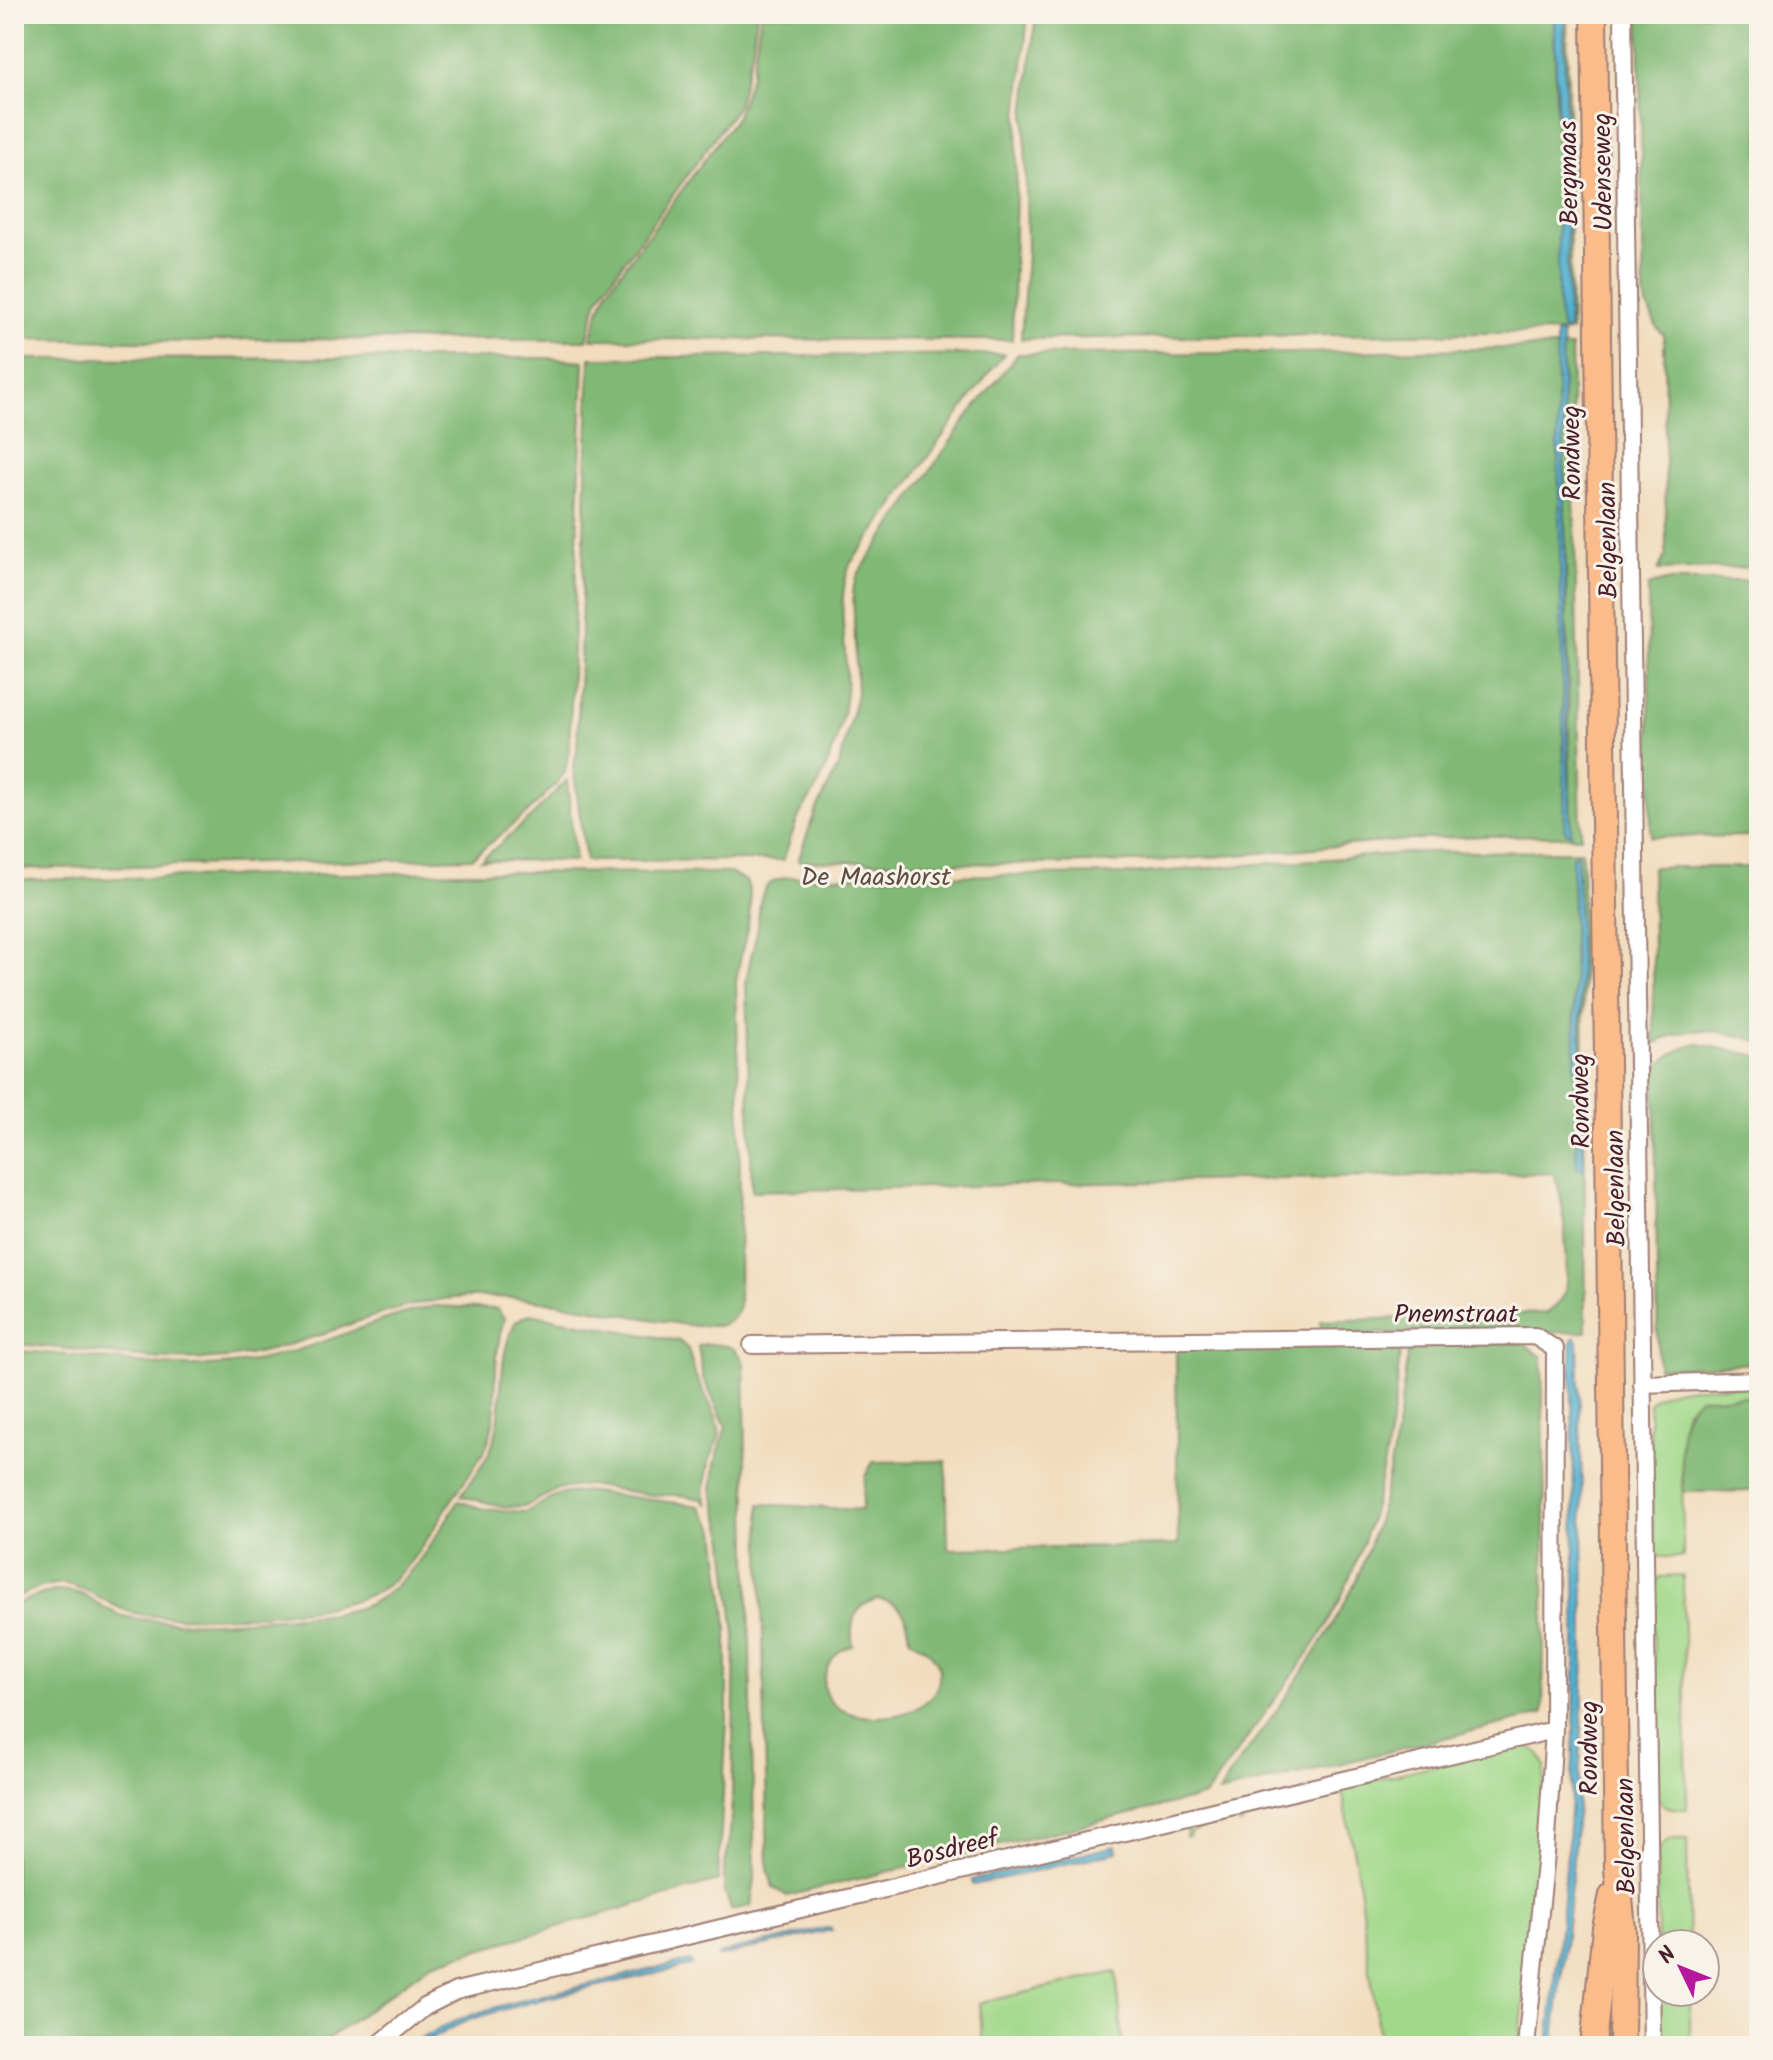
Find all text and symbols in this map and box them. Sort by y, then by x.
street label: Udenseweg [1582,112,1626,232]
street label: Bergmaas [1548,120,1592,226]
street label: Rondweg [1551,405,1595,501]
street label: Belgenlaan [1587,481,1631,599]
park label: De Maashorst [801,857,952,899]
street label: Rondweg [1560,1053,1604,1149]
street label: Belgenlaan [1595,1129,1639,1247]
street label: Pnemstraat [1394,1294,1519,1336]
street label: Rondweg [1569,1700,1611,1796]
street label: Belgenlaan [1605,1777,1649,1895]
street label: Bosdreef [902,1818,1005,1882]
north arrow [1641,1928,1721,2008]
text: N [1651,1939,1686,1973]

